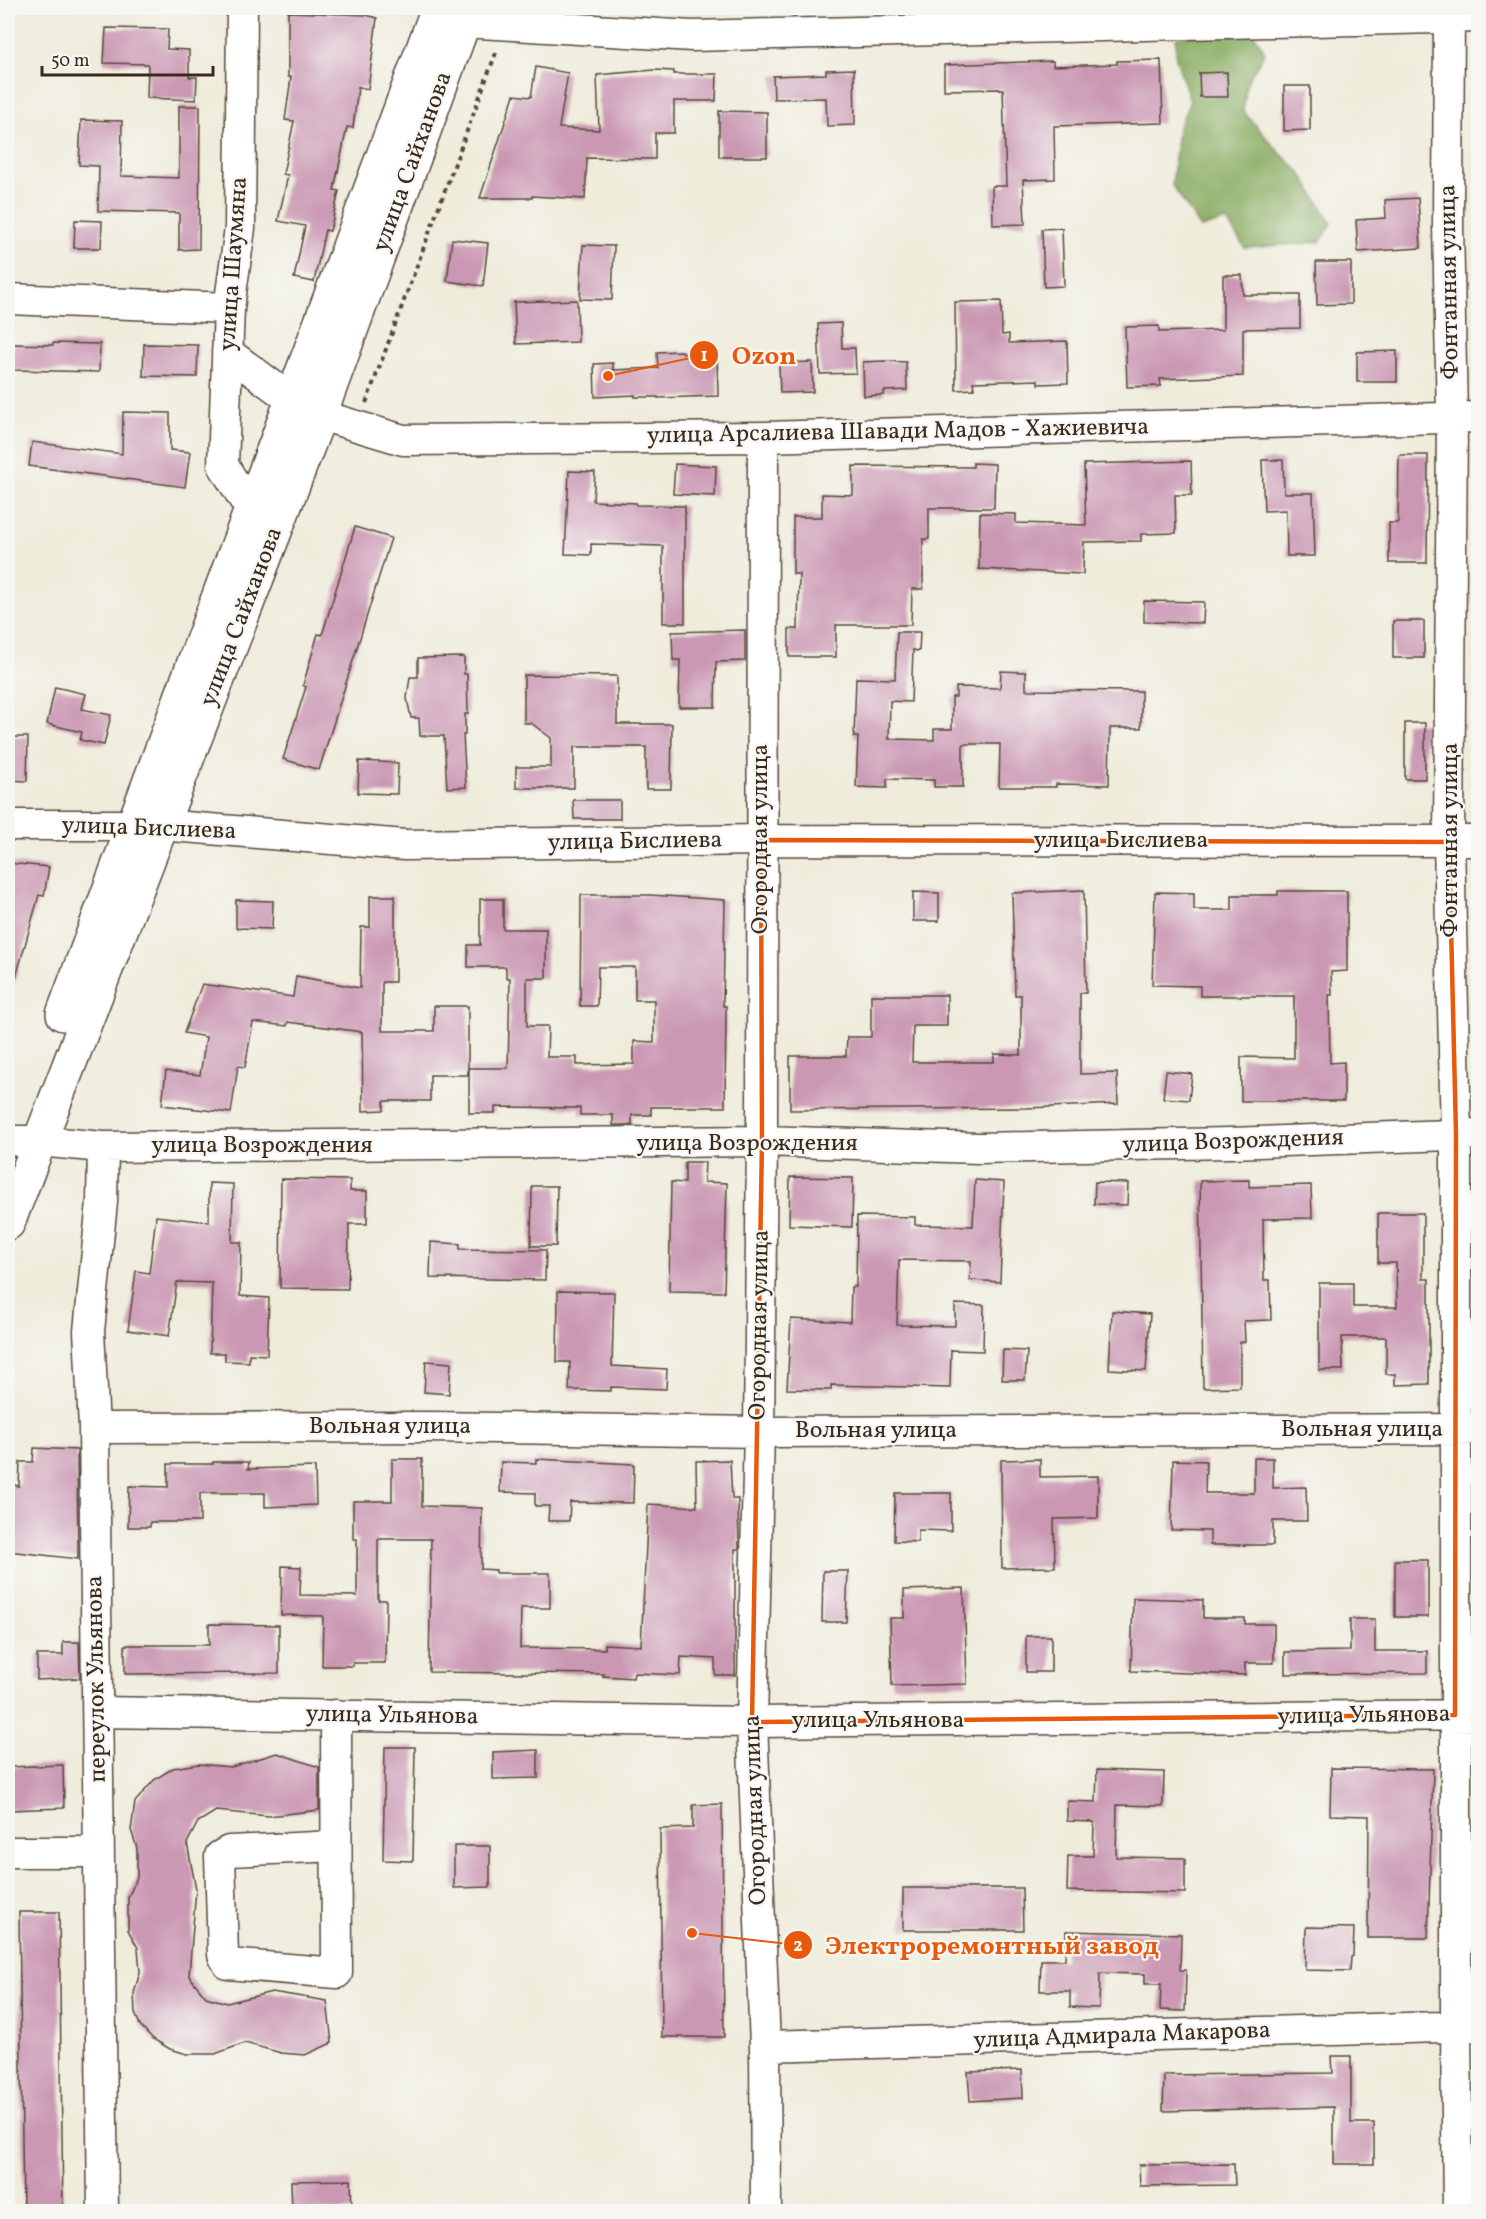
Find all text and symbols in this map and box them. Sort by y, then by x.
scale bar [42,39,213,77]
text: 50 m [51,49,90,74]
street label: улица Сайханова [365,67,461,257]
street label: улица Шаумяна [211,176,257,352]
street label: Фонтанная улица [1431,184,1469,380]
callout: Ozon [689,333,808,377]
text: Ozon [732,339,796,375]
text: 1 [700,344,708,369]
street label: улица Арсалиева Шавади Мадов - Хажиевича [647,411,1149,453]
street label: улица Сайханова [192,522,292,712]
street label: Фонтанная улица [1434,742,1468,938]
street label: Огородная улица [744,744,778,934]
street label: улица Бислиева [61,809,237,849]
street label: улица Бислиева [547,823,723,861]
street label: улица Бислиева [1034,824,1208,858]
street label: улица Возрождения [1122,1121,1344,1163]
street label: улица Возрождения [636,1127,858,1161]
street label: улица Возрождения [151,1129,373,1163]
street label: Огородная улица [741,1229,779,1421]
street label: Вольная улица [309,1410,471,1444]
street label: Вольная улица [1281,1413,1443,1447]
street label: Вольная улица [795,1414,957,1448]
street label: переулок Ульянова [78,1575,116,1783]
street label: улица Ульянова [305,1697,479,1735]
street label: улица Ульянова [1277,1697,1451,1735]
street label: улица Ульянова [791,1704,965,1738]
street label: Огородная улица [736,1714,776,1906]
callout: Электроремонтный завод [783,1923,1171,1967]
text: Электроремонтный завод [825,1929,1159,1965]
text: 2 [793,1934,803,1959]
street label: улица Адмирала Макарова [973,2014,1271,2058]

